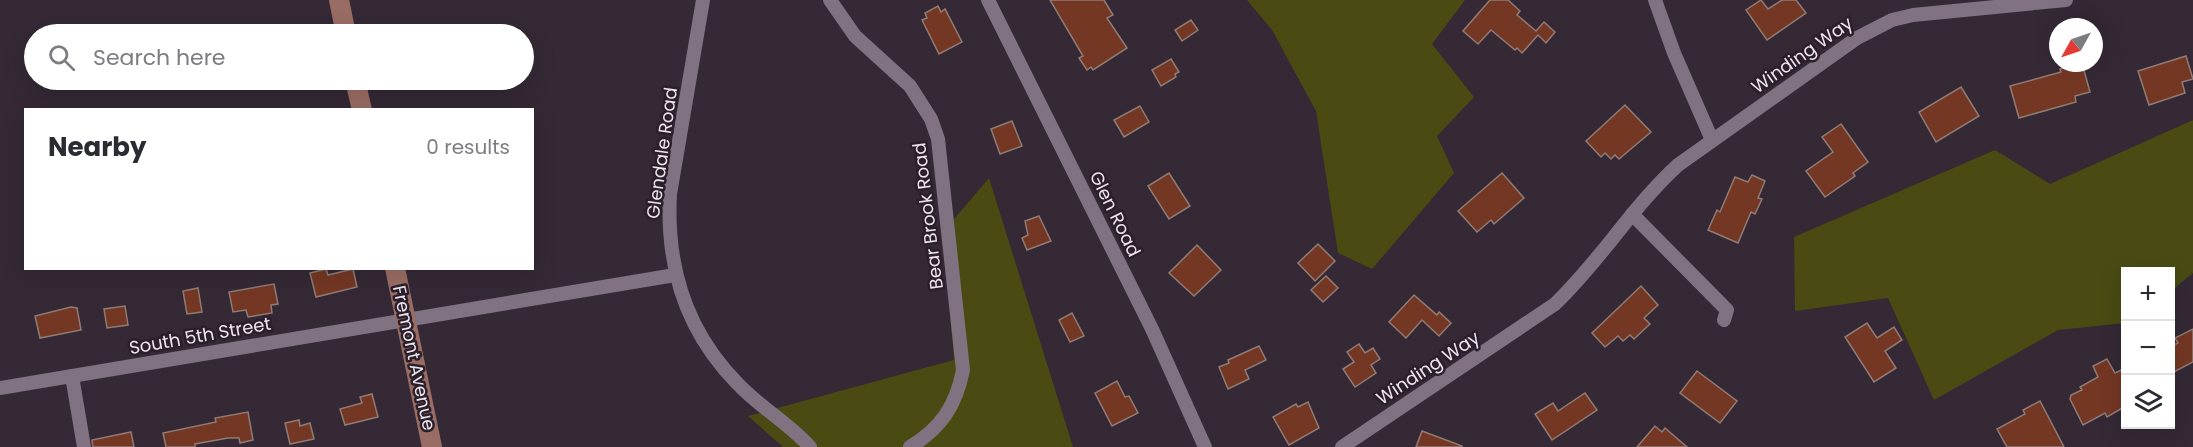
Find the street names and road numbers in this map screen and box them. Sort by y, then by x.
street label: Winding Way [1746,10,1857,99]
street label: Glendale Road [640,86,683,220]
street label: Bear Brook Road [906,141,949,291]
street label: Glen Road [1084,167,1147,261]
street label: Fremont Avenue [387,283,442,433]
street label: South 5th Street [127,311,273,360]
street label: Winding Way [1371,325,1484,410]

